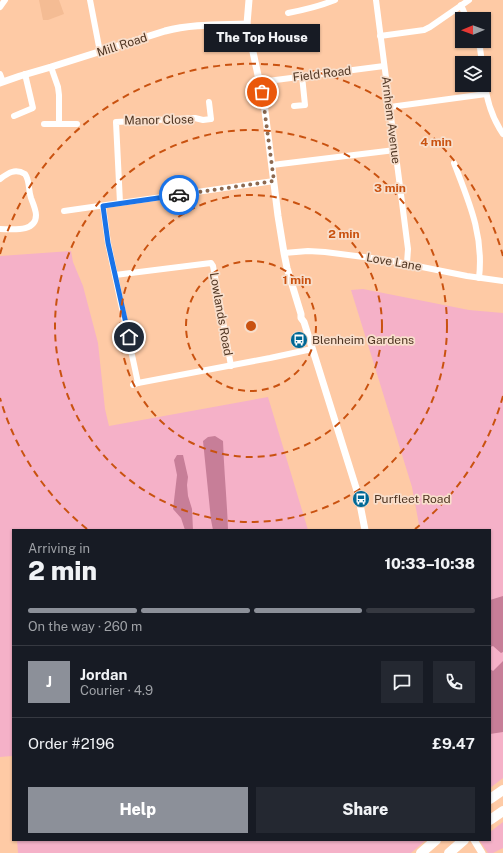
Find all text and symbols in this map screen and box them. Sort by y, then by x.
north arrow [455,12,491,48]
map controls [455,12,491,92]
callout: The Top House [204,24,320,52]
street label: Mill Road [95,30,149,60]
text: The Top House [216,30,308,45]
button: layers [455,56,491,92]
street label: Field Road [292,63,352,85]
pin [245,75,279,109]
street label: Arnhem Avenue [379,75,403,165]
icon: bag [251,81,273,103]
street label: Manor Close [124,112,194,128]
text: 4 min [420,135,452,149]
courier [159,175,199,215]
text: 3 min [374,181,406,195]
icon: car [168,184,190,206]
text: 2 min [328,227,360,241]
street label: Love Lane [365,250,423,274]
street label: Lowlands Road [207,271,235,357]
text: 1 min [283,273,311,287]
centre of rings [244,319,258,333]
pin [112,320,146,354]
icon: home [118,326,140,348]
bus stop icon: Blenheim Gardens [289,330,309,350]
place label: Blenheim Gardens [312,333,414,347]
bus stop icon: Purfleet Road [351,489,371,509]
place label: Purfleet Road [374,492,451,506]
text: Arriving in [28,541,90,556]
text: 2 min [28,555,97,586]
text: 10:33–10:38 [384,555,475,572]
text: On the way · 260 m [28,619,142,634]
button: chat [381,661,423,703]
button: phone [433,661,475,703]
text: Jordan [80,666,127,683]
text: J [46,673,52,690]
text: Courier · 4.9 [80,683,153,698]
text: Order #2196 [28,735,114,752]
text: £9.47 [432,735,475,752]
button: Help [28,787,248,833]
button: Share [256,787,475,833]

